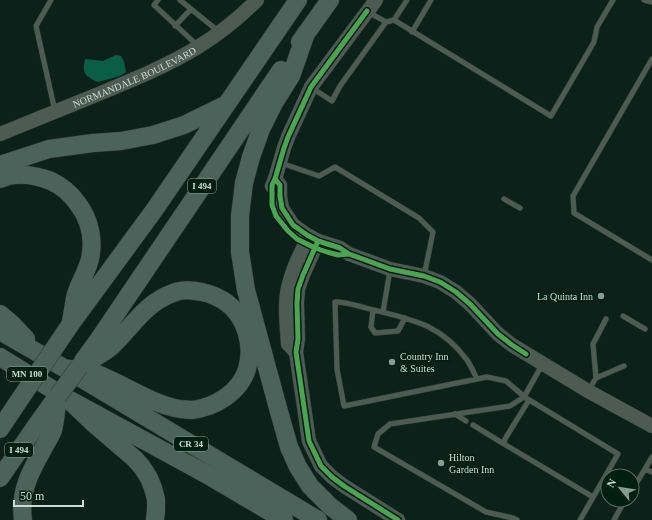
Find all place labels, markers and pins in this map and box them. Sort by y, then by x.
place label: La Quinta Inn [537,291,593,302]
marker: La Quinta Inn [596,291,606,301]
place label: Country Inn & Suites [400,351,449,374]
marker: Country Inn & Suites [387,357,397,367]
place label: Hilton Garden Inn [449,452,494,475]
marker: Hilton Garden Inn [436,458,446,468]

